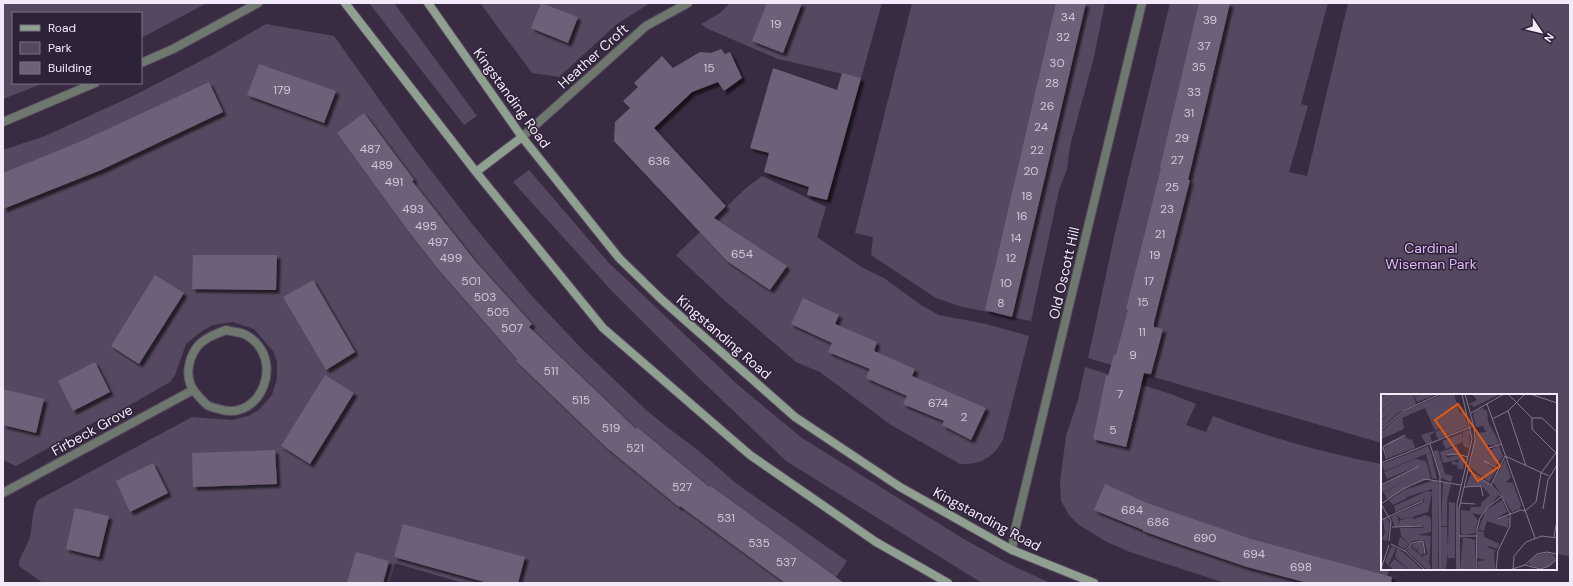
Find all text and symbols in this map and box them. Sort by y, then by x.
house number: 34 [1061,9,1075,25]
legend [12,12,142,84]
house number: 39 [1203,12,1217,28]
north arrow [1521,12,1561,52]
house number: 19 [770,16,782,32]
text: Road [48,20,76,36]
street label: Heather Croft [554,20,632,92]
house number: 32 [1056,29,1070,45]
text: N [1541,30,1557,45]
house number: 37 [1197,38,1211,54]
text: Park [48,40,72,56]
street label: Kingstanding Road [470,44,554,152]
house number: 30 [1049,55,1065,71]
house number: 35 [1192,59,1206,75]
text: Building [48,60,92,76]
house number: 15 [703,60,715,76]
house number: 28 [1045,75,1059,91]
house number: 179 [273,82,291,98]
house number: 33 [1187,84,1201,100]
house number: 26 [1040,98,1054,114]
house number: 31 [1184,105,1194,121]
house number: 24 [1034,119,1048,135]
house number: 29 [1175,130,1189,146]
house number: 487 [360,141,380,157]
house number: 22 [1030,142,1044,158]
house number: 27 [1170,152,1184,168]
house number: 636 [648,153,670,169]
house number: 489 [371,157,393,173]
house number: 20 [1023,163,1039,179]
house number: 491 [385,174,403,190]
house number: 25 [1165,179,1179,195]
house number: 18 [1021,188,1033,204]
house number: 493 [402,201,424,217]
house number: 23 [1160,201,1174,217]
house number: 16 [1016,208,1028,224]
house number: 495 [415,218,437,234]
street label: Old Oscott Hill [1045,225,1083,321]
house number: 21 [1155,226,1165,242]
house number: 14 [1010,230,1022,246]
house number: 497 [428,234,448,250]
park label: Cardinal Wiseman Park [1385,239,1477,273]
house number: 654 [731,246,753,262]
house number: 19 [1149,247,1161,263]
house number: 499 [440,250,462,266]
house number: 12 [1006,250,1016,266]
house number: 501 [461,273,481,289]
house number: 17 [1144,273,1154,289]
house number: 10 [1000,275,1012,291]
house number: 503 [474,289,496,305]
street label: Kingstanding Road [673,291,775,383]
house number: 15 [1137,294,1149,310]
house number: 8 [997,295,1005,311]
house number: 505 [487,304,509,320]
house number: 507 [501,320,523,336]
house number: 11 [1138,324,1146,340]
house number: 9 [1129,347,1137,363]
house number: 511 [544,363,558,379]
house number: 7 [1117,386,1123,402]
house number: 515 [572,392,590,408]
inset map [1381,394,1557,570]
house number: 674 [928,395,948,411]
street label: Firbeck Grove [48,400,136,460]
house number: 2 [961,409,968,425]
house number: 519 [602,420,620,436]
house number: 5 [1109,422,1117,438]
house number: 521 [626,440,644,456]
house number: 527 [672,479,692,495]
street label: Kingstanding Road [930,483,1044,555]
house number: 684 [1121,502,1143,518]
house number: 531 [717,510,735,526]
house number: 686 [1147,514,1169,530]
house number: 690 [1193,530,1217,546]
house number: 535 [748,535,770,551]
house number: 694 [1243,546,1265,562]
house number: 537 [776,554,796,570]
house number: 698 [1290,559,1312,575]

